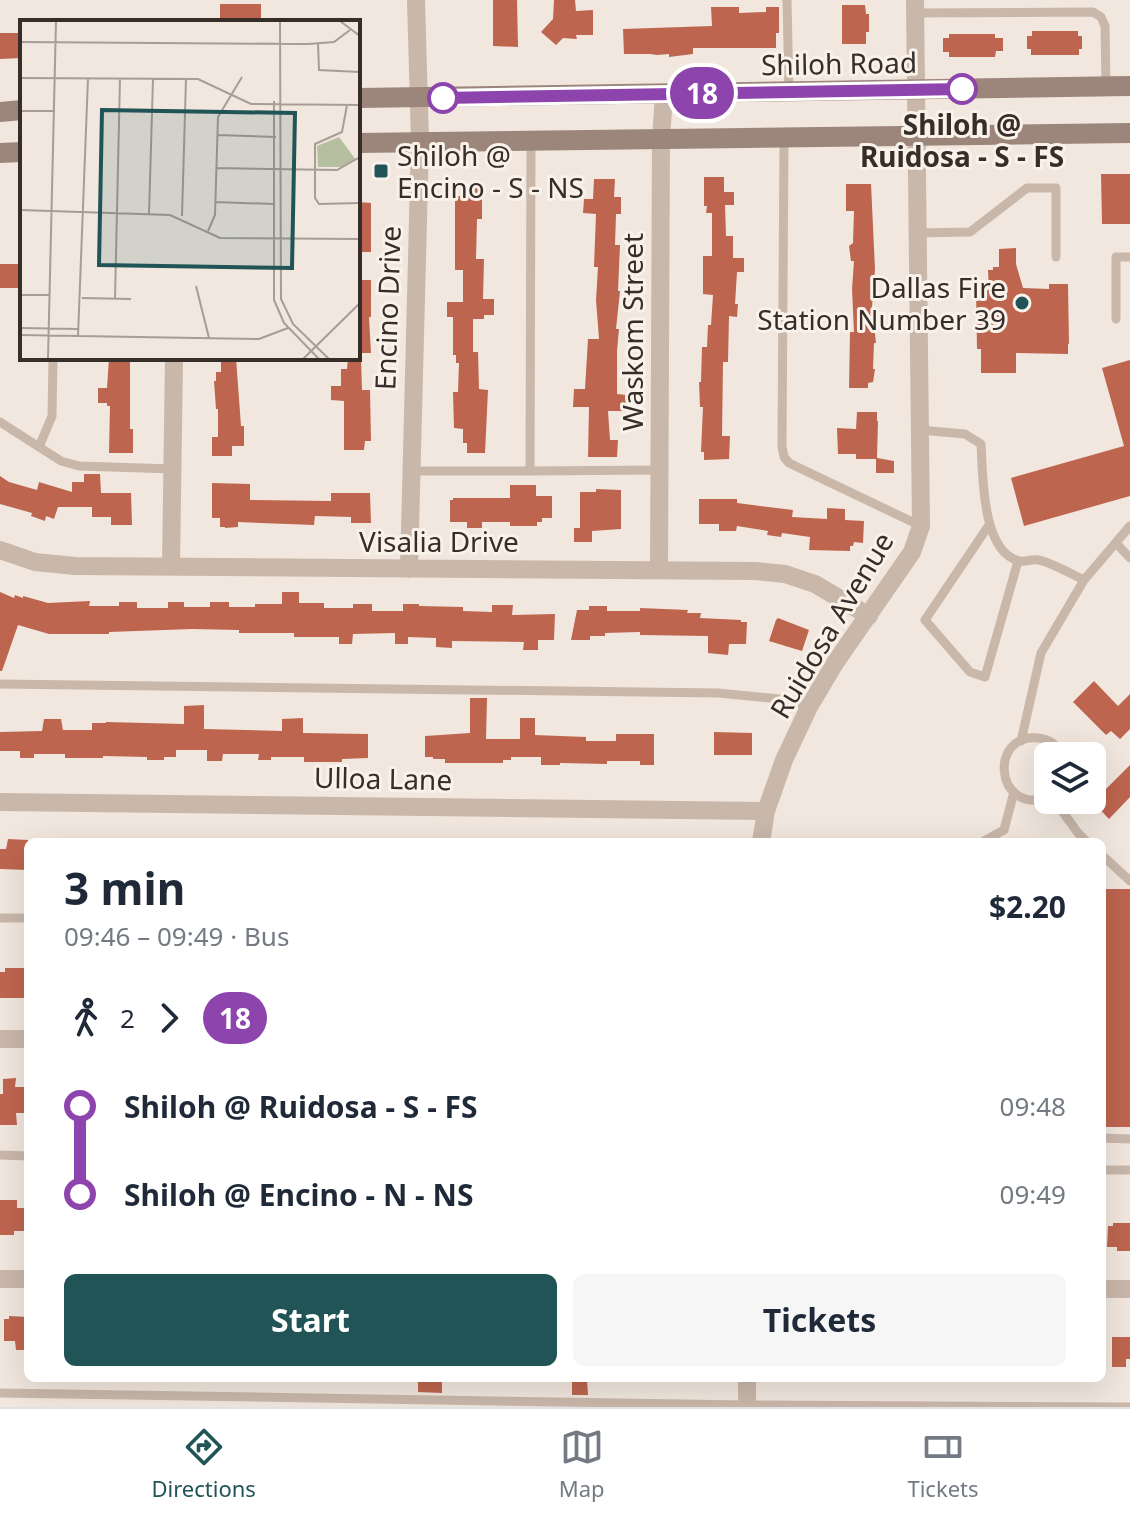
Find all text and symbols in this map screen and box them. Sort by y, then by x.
inset map [20,20,360,360]
street label: Shiloh Road [761,43,917,83]
line badge: 18 [666,67,738,119]
text: 18 [686,74,718,112]
marker: Shiloh @ Ruidosa - S - FS [947,74,977,104]
unlabelled marker [428,83,458,113]
place label: Shiloh @ Ruidosa - S - FS [860,105,1064,175]
place label: Shiloh @ Encino - S - NS [397,136,584,206]
marker: Shiloh @ Encino - S - NS [372,162,390,180]
street label: Encino Drive [365,225,409,391]
street label: Waskom Street [613,233,651,431]
place label: Dallas Fire Station Number 39 [757,268,1006,338]
marker: Dallas Fire Station Number 39 [1013,294,1031,312]
street label: Visalia Drive [359,522,519,560]
street label: Ruidosa Avenue [760,525,902,725]
map controls [1034,742,1106,814]
button: layers [1034,742,1106,814]
street label: Ulloa Lane [314,758,452,798]
text: 3 min [64,858,185,918]
text: $2.20 [989,886,1066,927]
text: 09:46 – 09:49 · Bus [64,918,289,954]
icon: walk [64,996,108,1040]
icon: forward [147,996,191,1040]
text: 18 [219,999,251,1037]
text: 2 [120,1000,135,1036]
text: Shiloh @ Ruidosa - S - FS [124,1086,478,1127]
text: 09:48 [1000,1088,1066,1124]
text: Shiloh @ Encino - N - NS [124,1174,473,1215]
text: 09:49 [1000,1176,1066,1212]
button: Start [64,1274,557,1366]
button: Tickets [573,1274,1066,1366]
tab: Directions [151,1425,256,1503]
tab: Map [559,1425,605,1503]
tab: Tickets [907,1425,979,1503]

